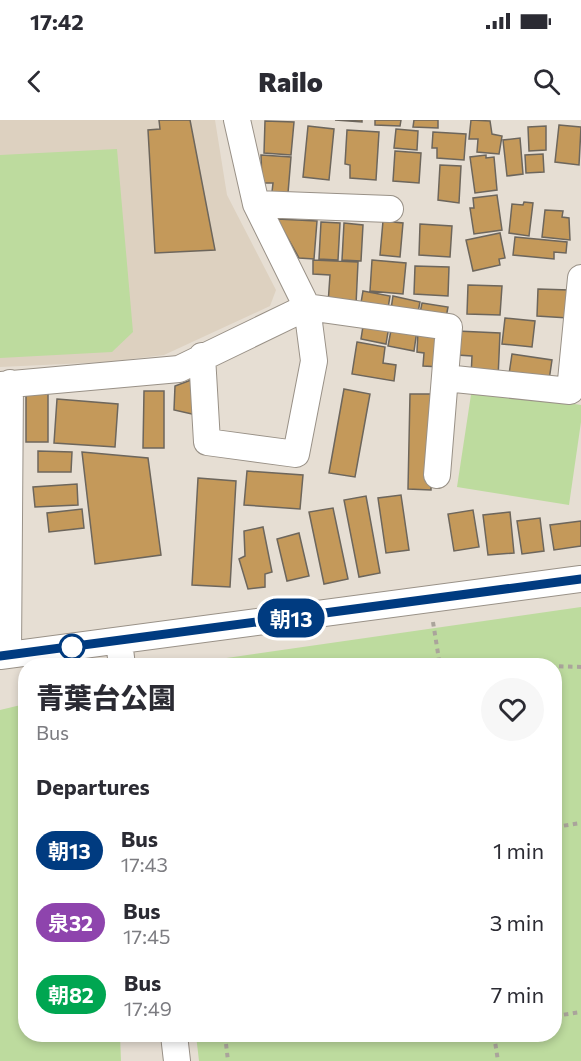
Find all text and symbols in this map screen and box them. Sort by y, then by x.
text: 17:42 [30,8,84,35]
icon: back [18,65,51,98]
text: Railo [258,65,323,98]
icon: search [530,65,563,98]
line badge: 朝13 [256,598,326,638]
text: 朝13 [270,606,312,631]
unlabelled marker [59,634,85,660]
button: heart [481,678,544,741]
text: 青葉台公園 [36,680,176,714]
text: Bus [36,720,69,744]
text: Departures [36,773,150,800]
text: Bus [121,825,158,852]
text: 1 min [493,837,544,864]
text: 朝13 [48,838,91,863]
text: 17:43 [121,852,168,876]
text: Bus [123,897,160,924]
text: 3 min [490,909,544,936]
text: 泉32 [48,910,93,935]
text: 17:45 [123,924,170,948]
text: Bus [124,969,161,996]
text: 7 min [491,981,544,1008]
text: 朝82 [48,982,94,1007]
text: 17:49 [124,996,172,1020]

